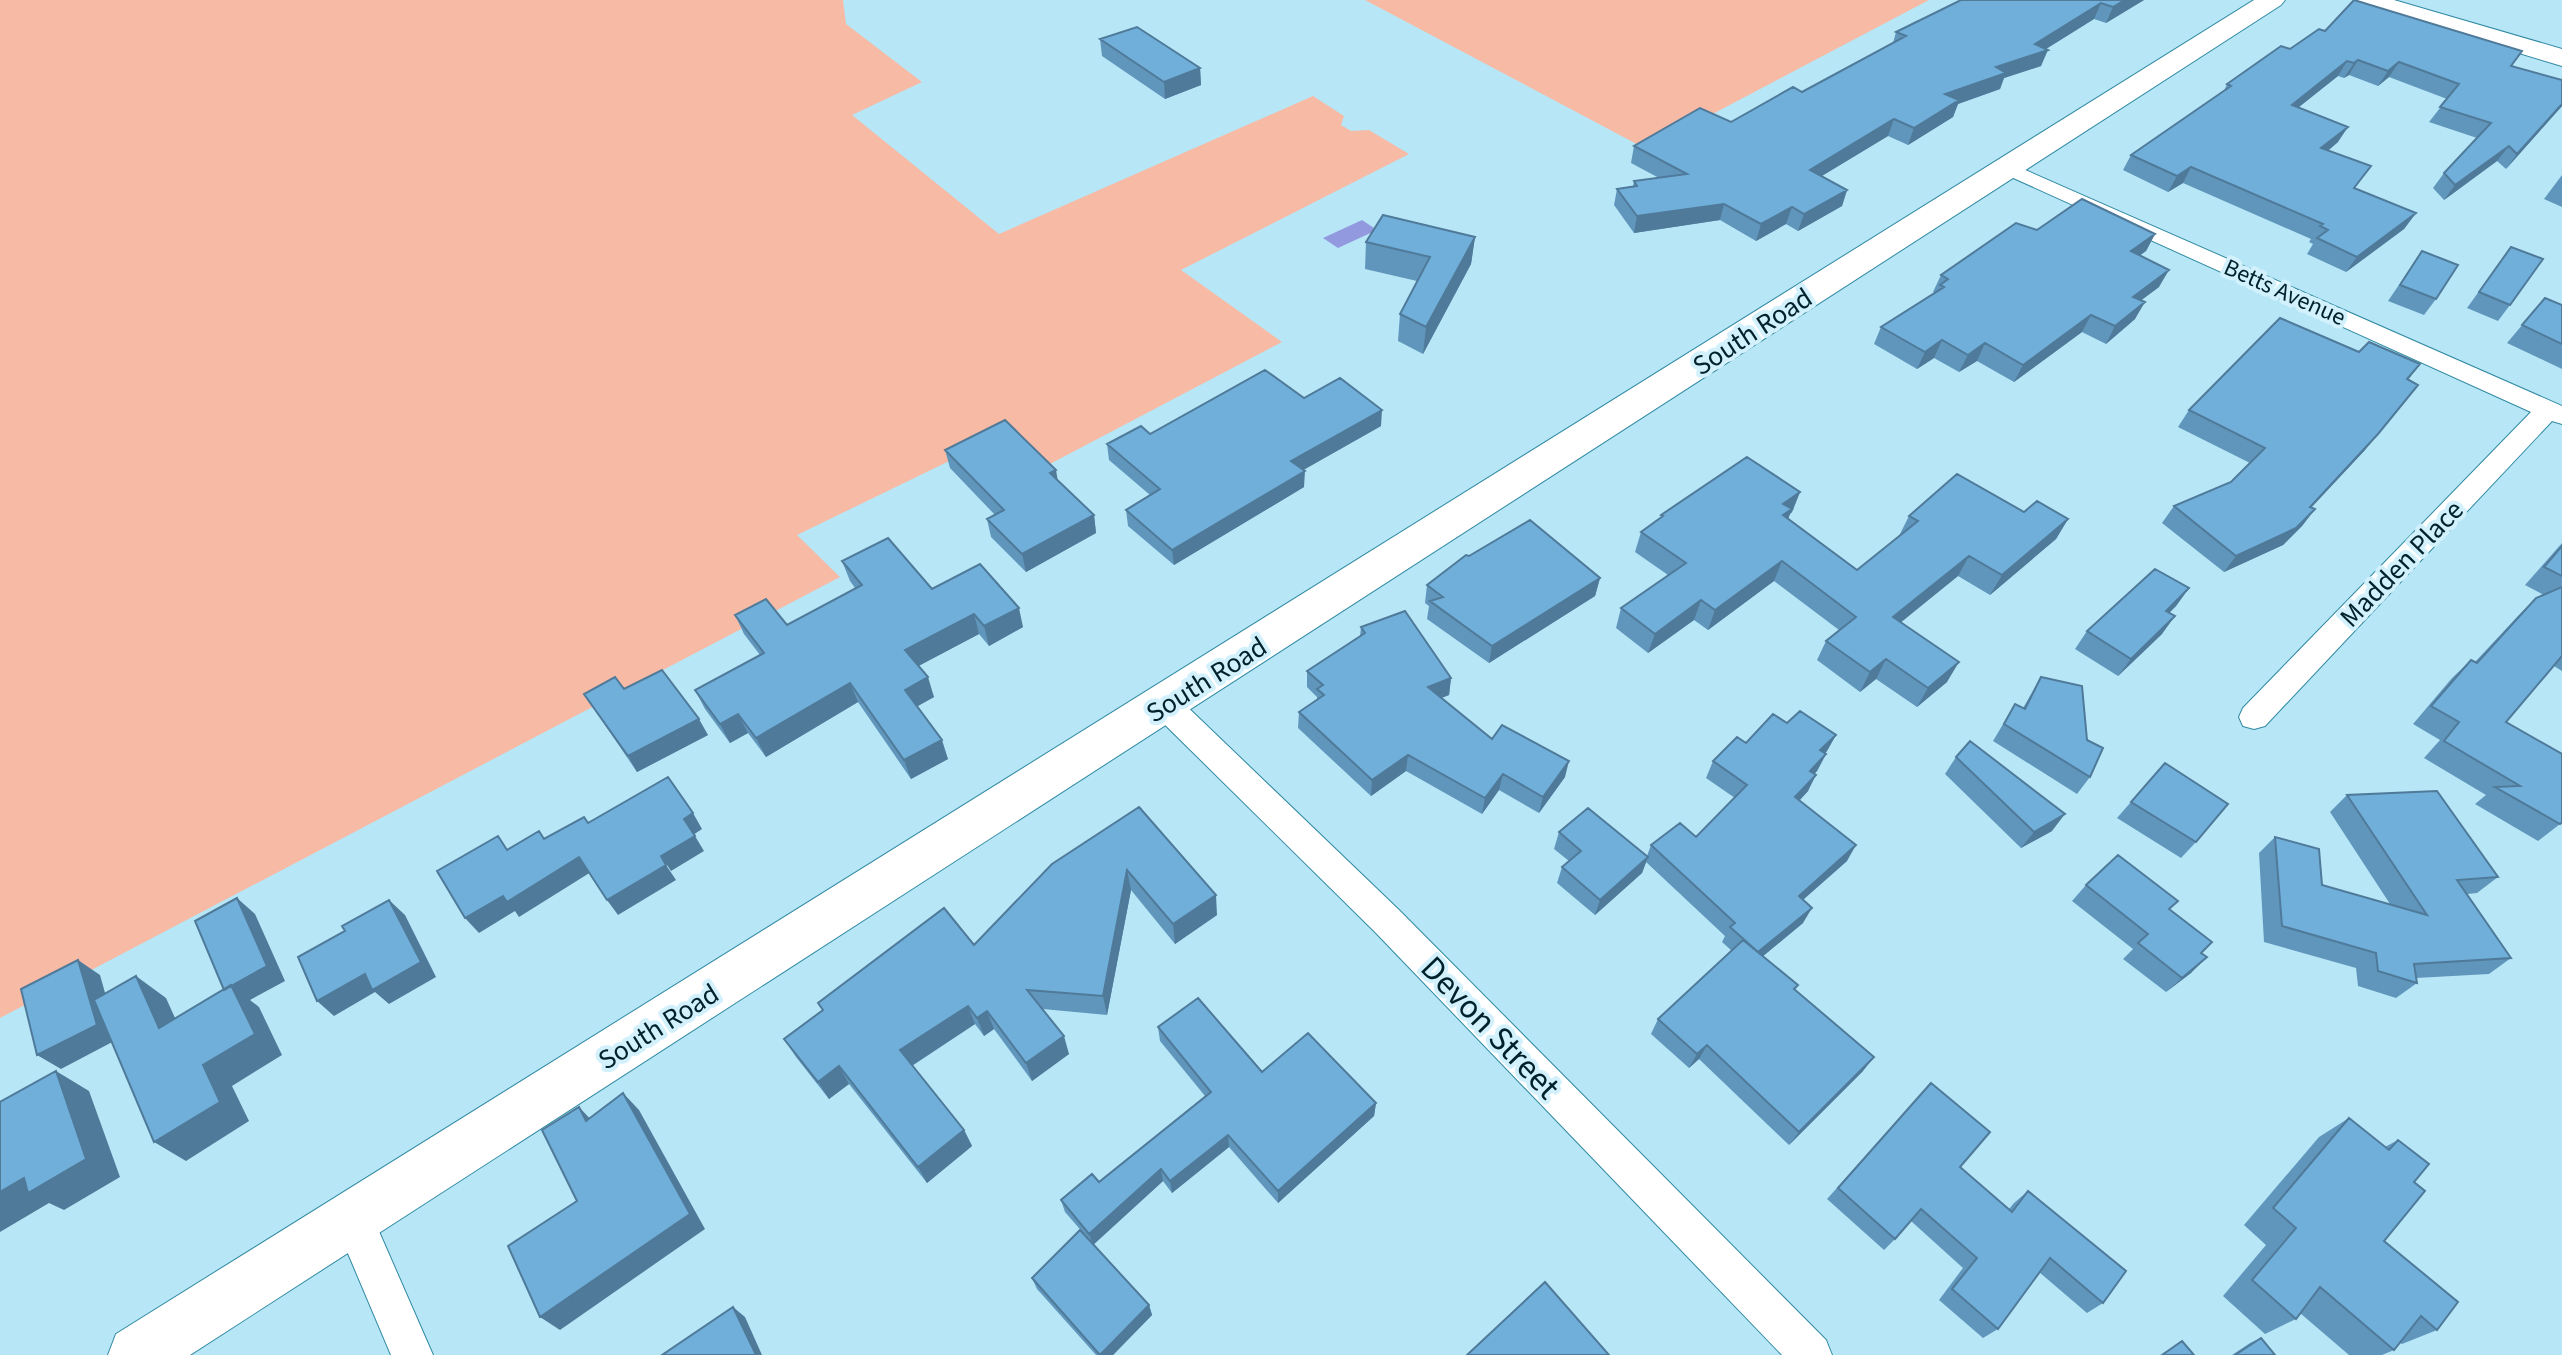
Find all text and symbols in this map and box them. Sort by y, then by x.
street label: Betts Avenue [2218,250,2351,335]
street label: South Road [1685,278,1820,386]
street label: Madden Place [2331,491,2473,636]
street label: South Road [1138,627,1275,733]
street label: Devon Street [1409,945,1571,1111]
street label: South Road [590,974,727,1080]

